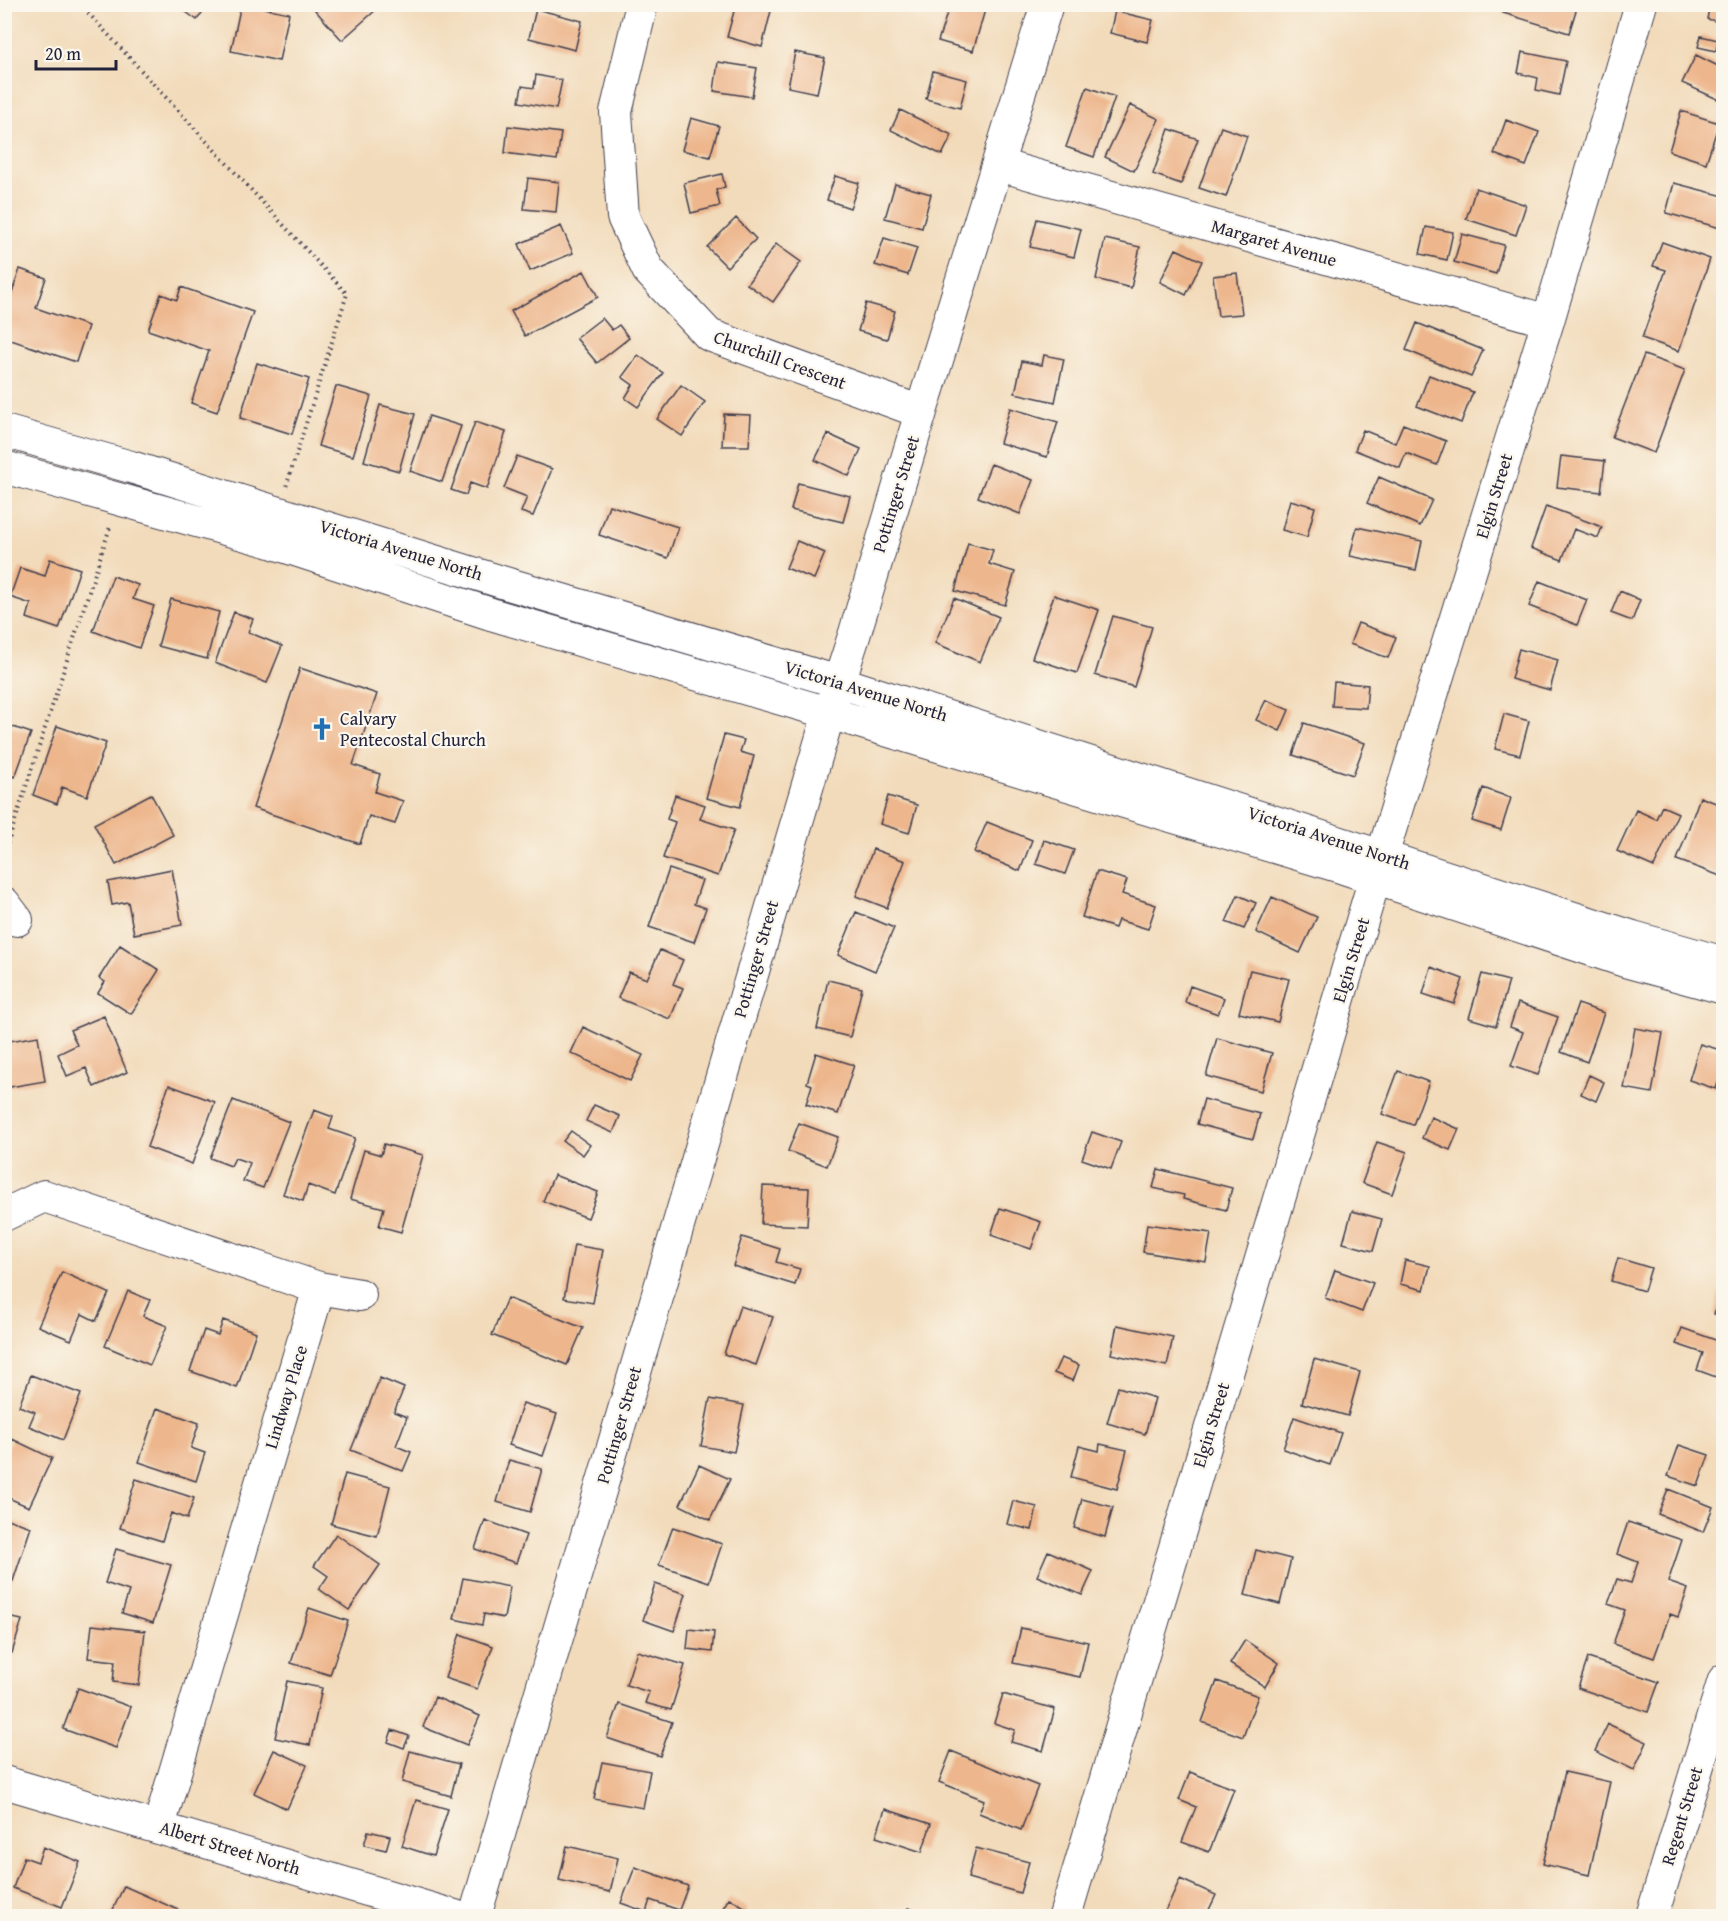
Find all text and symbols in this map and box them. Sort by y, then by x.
scale bar [36,33,116,71]
text: 20 m [45,40,81,67]
street label: Margaret Avenue [1208,212,1340,273]
street label: Churchill Crescent [710,323,851,396]
street label: Pottinger Street [865,431,926,556]
street label: Elgin Street [1468,449,1519,542]
street label: Victoria Avenue North [316,512,486,587]
street label: Victoria Avenue North [781,653,951,728]
place label: Calvary Pentecostal Church [340,705,486,753]
church icon: Calvary Pentecostal Church [309,716,335,742]
street label: Victoria Avenue North [1244,799,1414,877]
street label: Pottinger Street [726,896,785,1021]
street label: Elgin Street [1325,913,1376,1006]
street label: Lindway Place [257,1342,314,1452]
street label: Pottinger Street [589,1362,648,1487]
street label: Elgin Street [1185,1378,1236,1471]
street label: Regent Street [1654,1762,1710,1869]
street label: Albert Street North [156,1813,304,1882]

